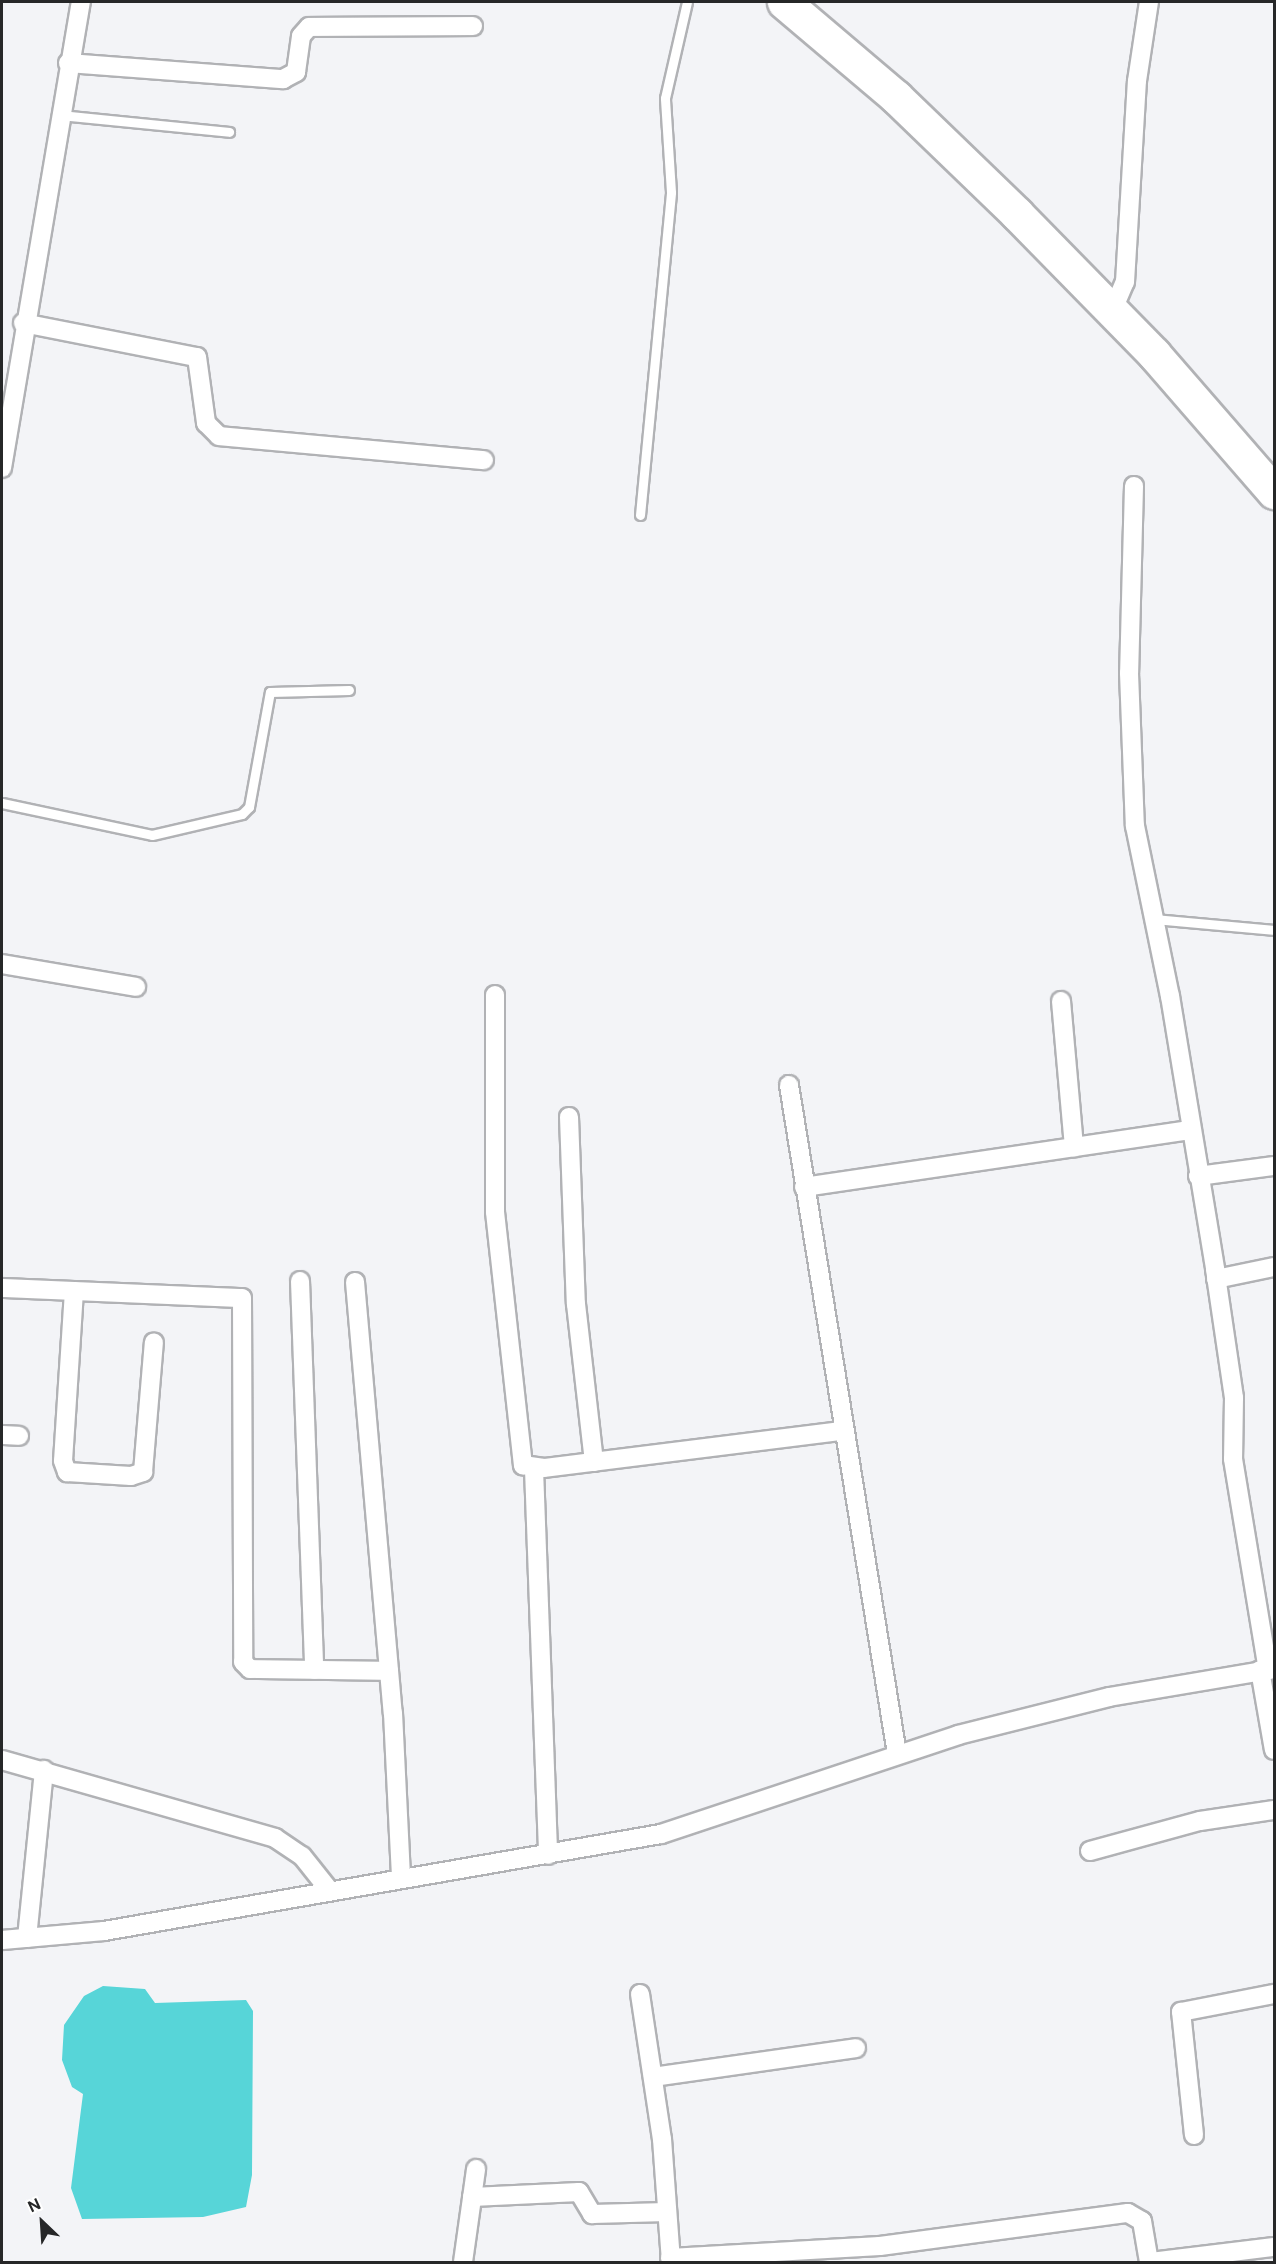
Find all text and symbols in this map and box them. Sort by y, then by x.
north arrow [12,2192,72,2252]
text: N [24,2193,44,2217]

